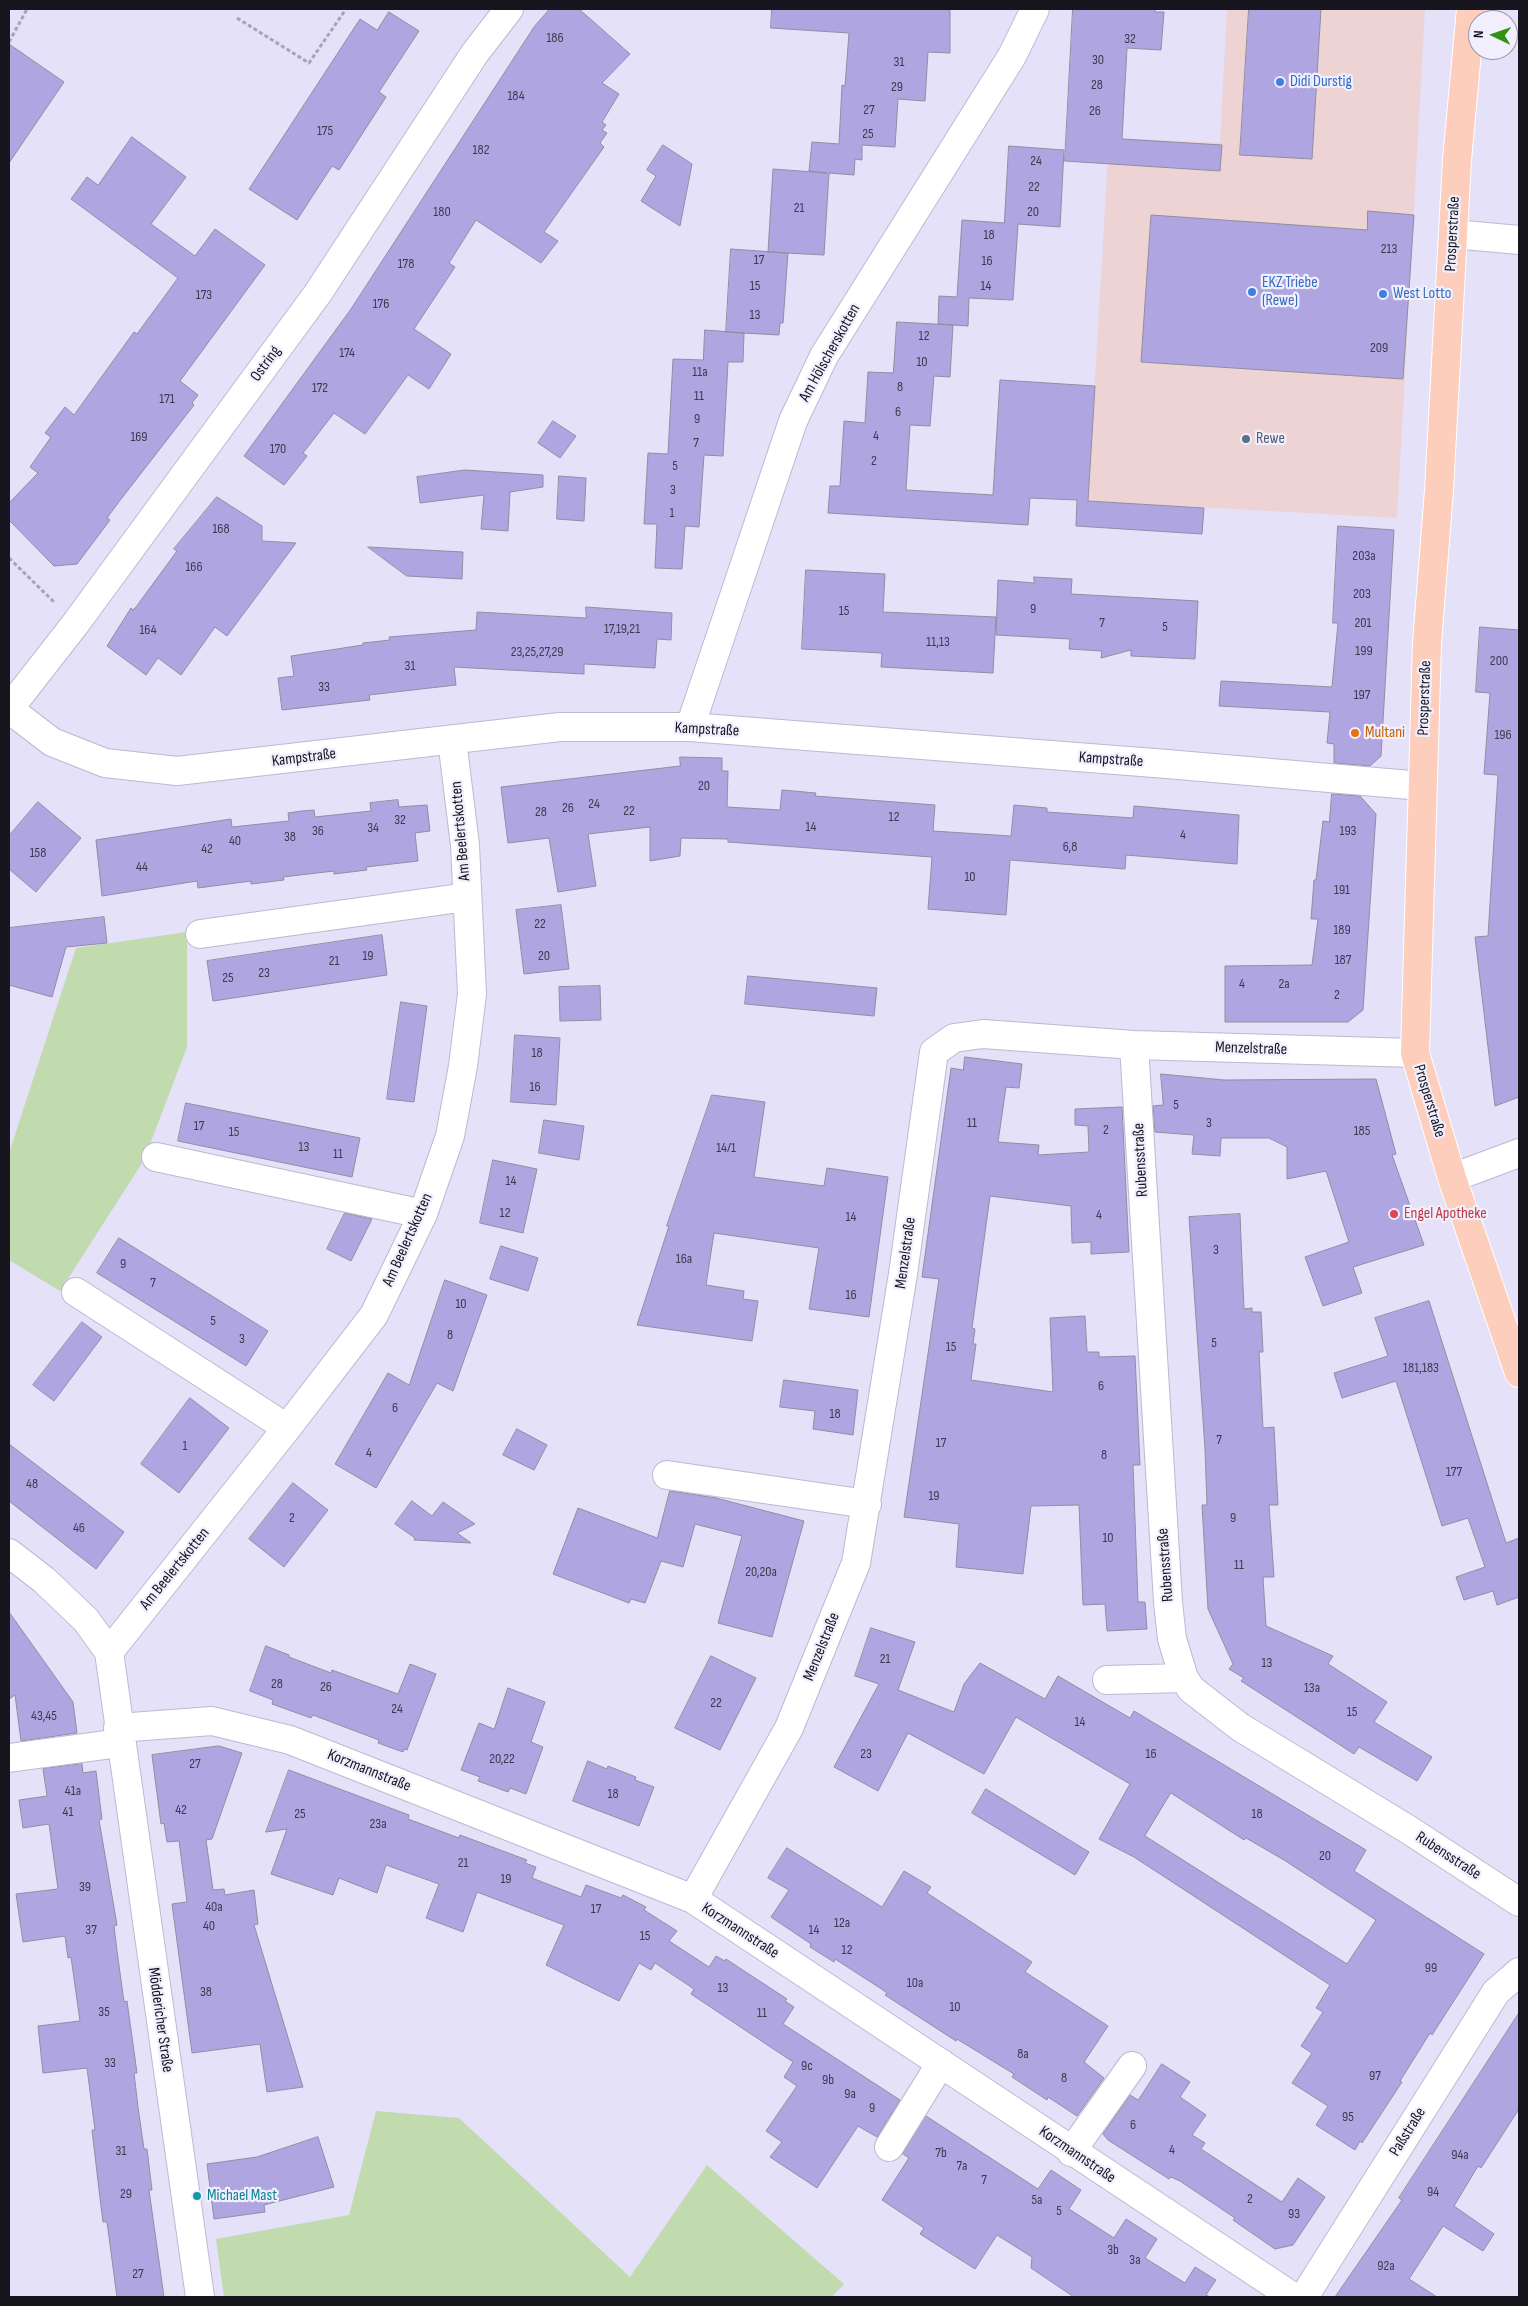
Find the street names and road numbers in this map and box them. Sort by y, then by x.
street label: Prosperstraße [1441,196,1465,272]
street label: Am Hölscherskotten [795,301,865,405]
street label: Ostring [247,342,285,386]
street label: Prosperstraße [1414,660,1436,736]
street label: Kampstraße [674,719,740,741]
street label: Kampstraße [271,745,337,771]
street label: Kampstraße [1078,748,1144,772]
street label: Am Beelertskotten [447,780,475,882]
street label: Menzelstraße [1215,1038,1287,1060]
street label: Prosperstraße [1409,1062,1449,1140]
street label: Rubensstraße [1129,1123,1153,1197]
street label: Am Beelertskotten [379,1190,437,1290]
street label: Menzelstraße [891,1216,921,1290]
street label: Am Beelertskotten [136,1524,214,1614]
street label: Rubensstraße [1154,1528,1178,1602]
street label: Menzelstraße [800,1610,844,1684]
street label: Korzmannstraße [324,1746,414,1796]
street label: Rubensstraße [1412,1828,1484,1884]
street label: Korzmannstraße [698,1899,782,1963]
street label: Möddericher Straße [143,1966,177,2074]
street label: Paßstraße [1386,2104,1430,2160]
street label: Korzmannstraße [1035,2122,1119,2188]

